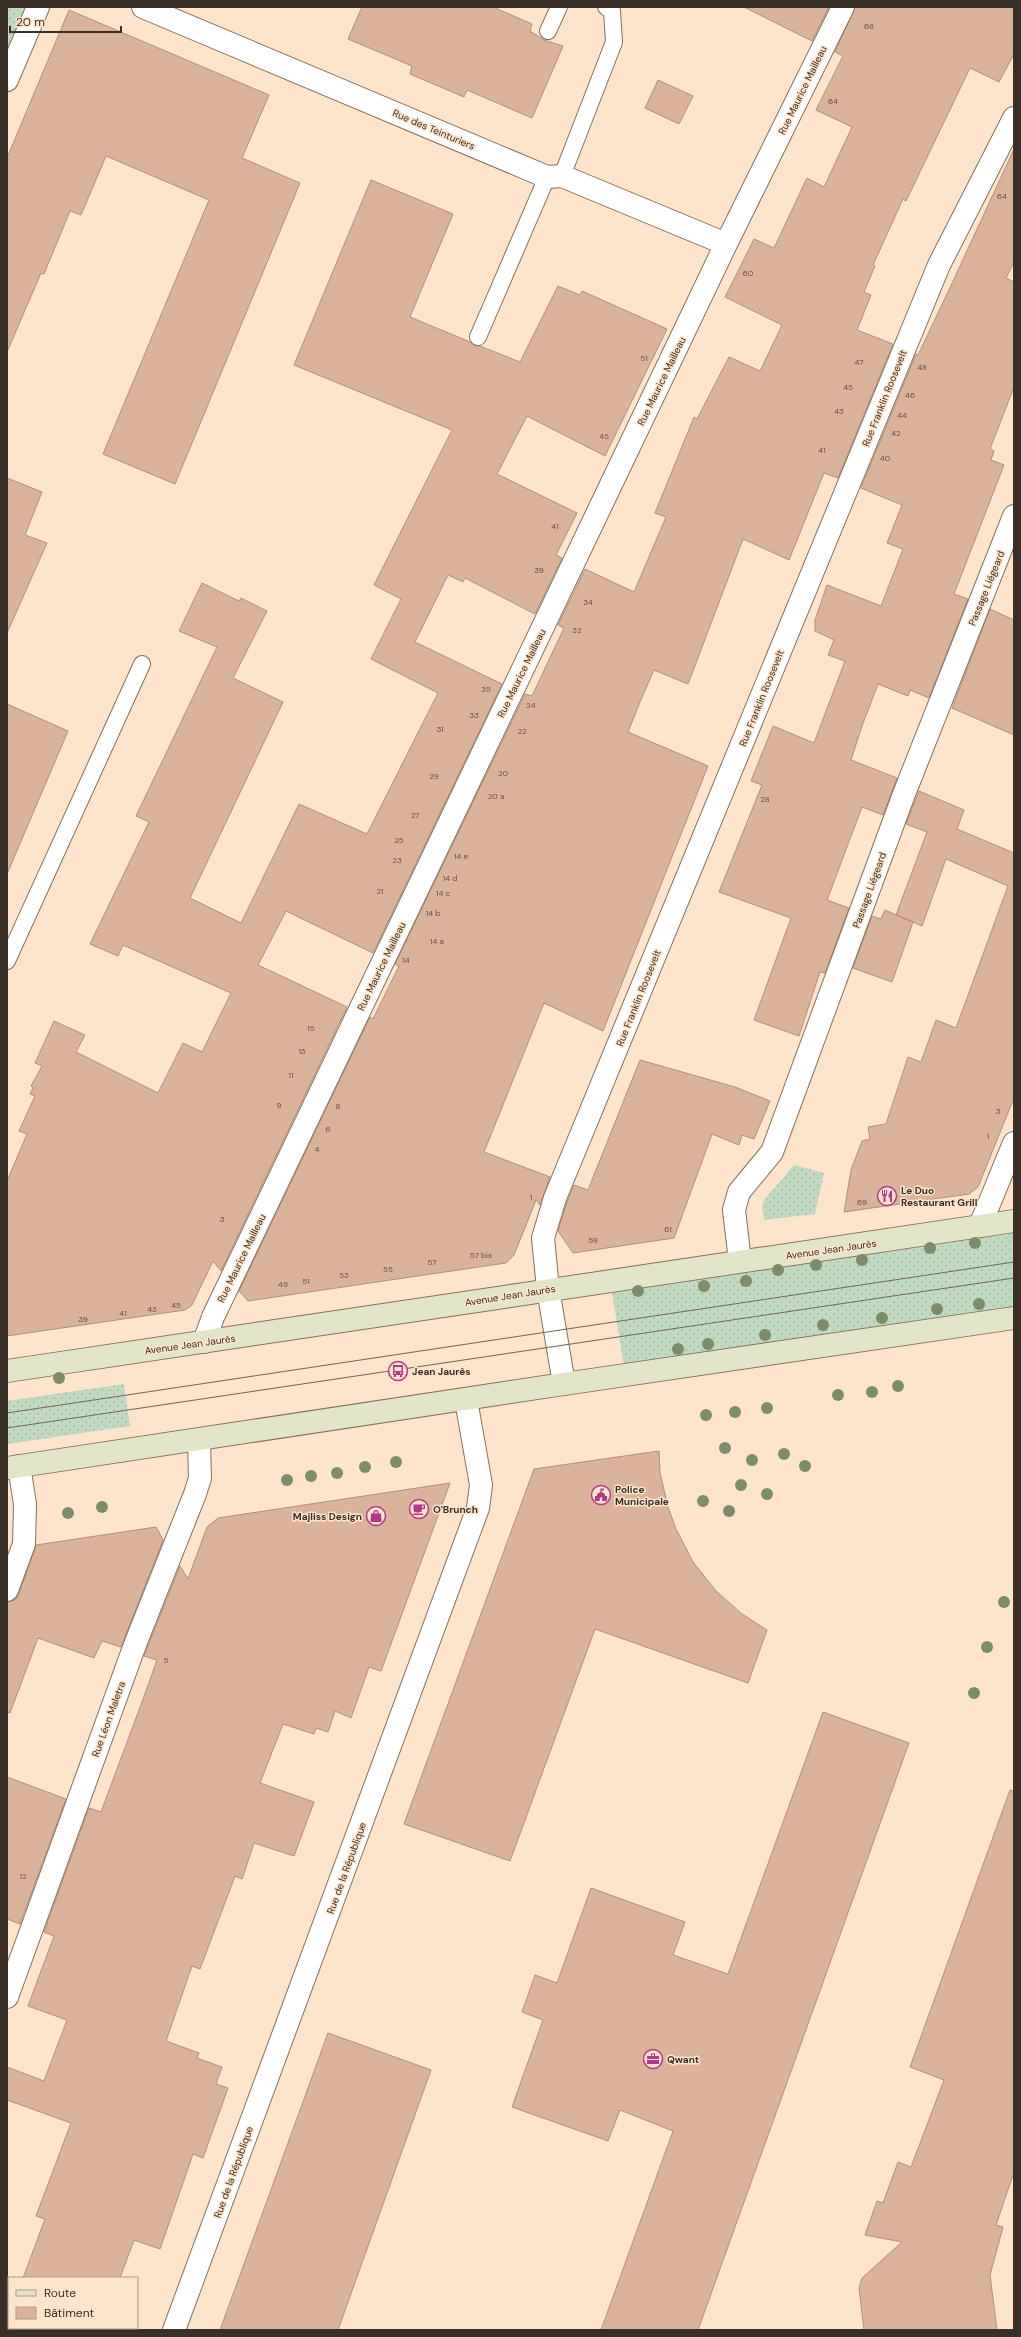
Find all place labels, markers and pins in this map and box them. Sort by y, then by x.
place label: Le Duo Restaurant Grill [901,1184,978,1209]
restaurant icon: Le Duo Restaurant Grill [876,1185,898,1207]
bus stop icon: Jean Jaurès [387,1360,409,1382]
place label: Jean Jaurès [412,1365,471,1378]
place label: Police Municipale [615,1483,669,1508]
public building icon: Police Municipale [590,1484,612,1506]
cafe icon: O'Brunch [408,1498,430,1520]
place label: O'Brunch [433,1503,478,1516]
shop icon: Majliss Design [365,1505,387,1527]
place label: Majliss Design [293,1510,362,1523]
office icon: Qwant [642,2048,664,2070]
place label: Qwant [667,2053,699,2066]

